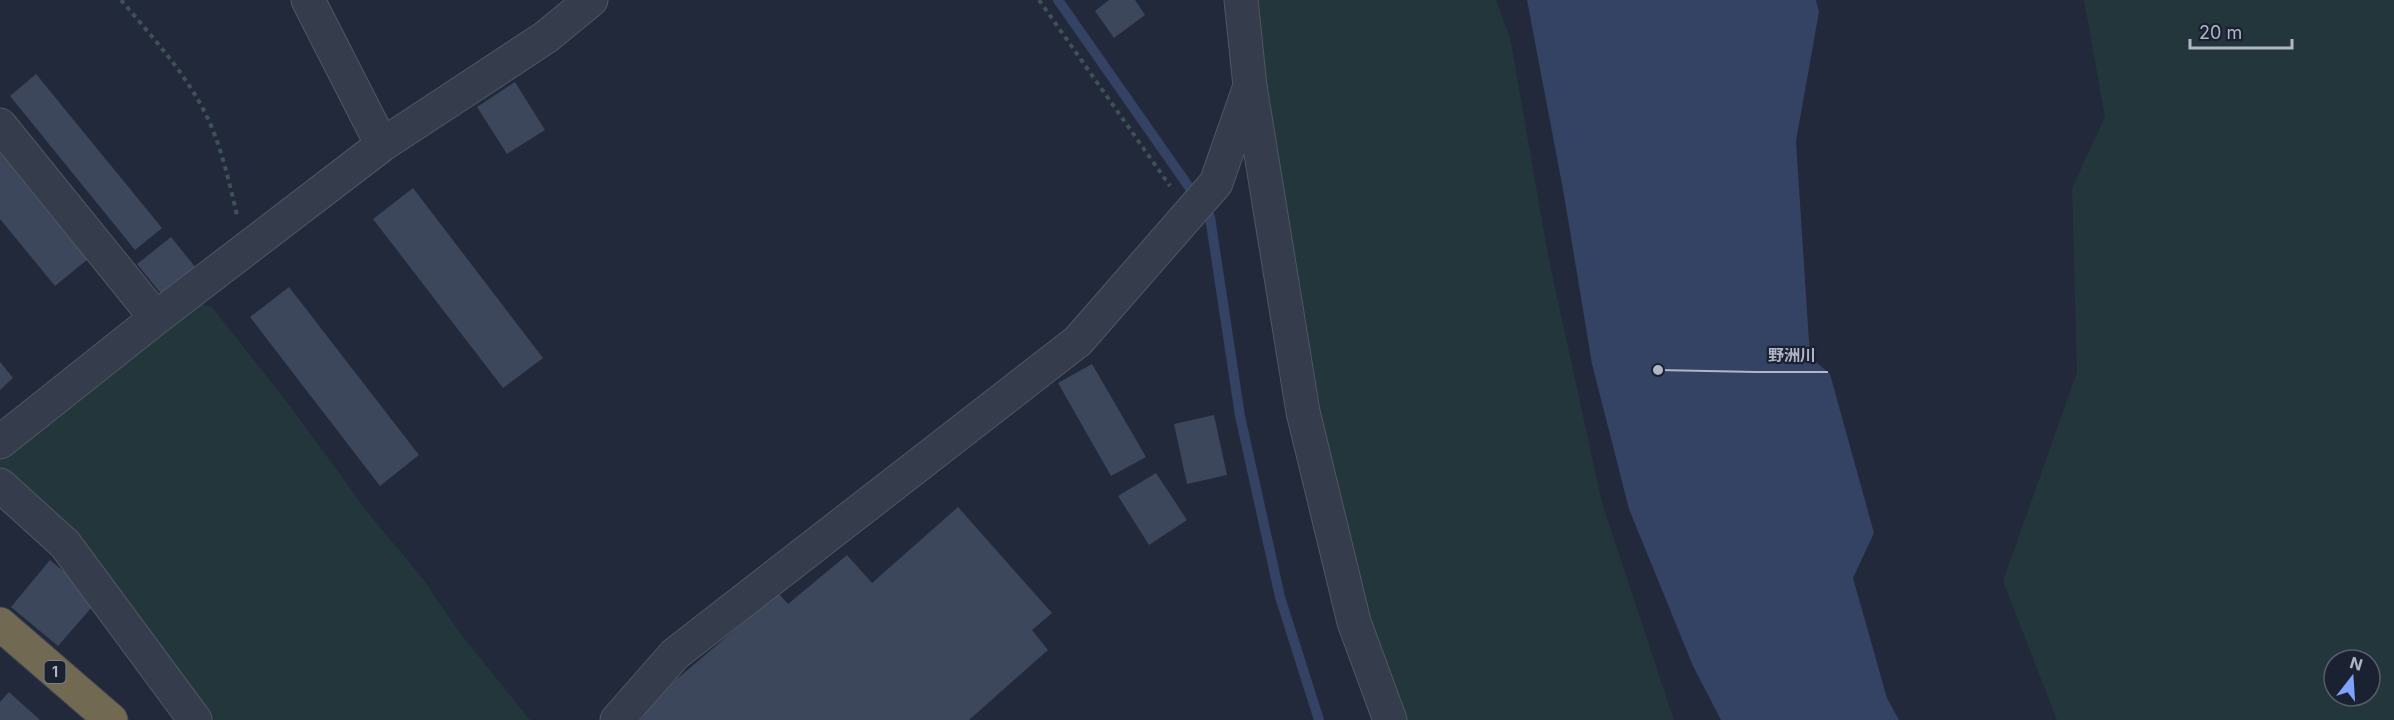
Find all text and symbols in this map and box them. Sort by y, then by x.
scale bar [2190,12,2292,50]
text: 20 m [2199,22,2242,43]
callout: 野洲川 [1756,338,1828,372]
text: 野洲川 [1768,345,1816,365]
north arrow [2322,648,2382,708]
text: N [2348,652,2365,675]
road number: 1 [44,661,66,683]

